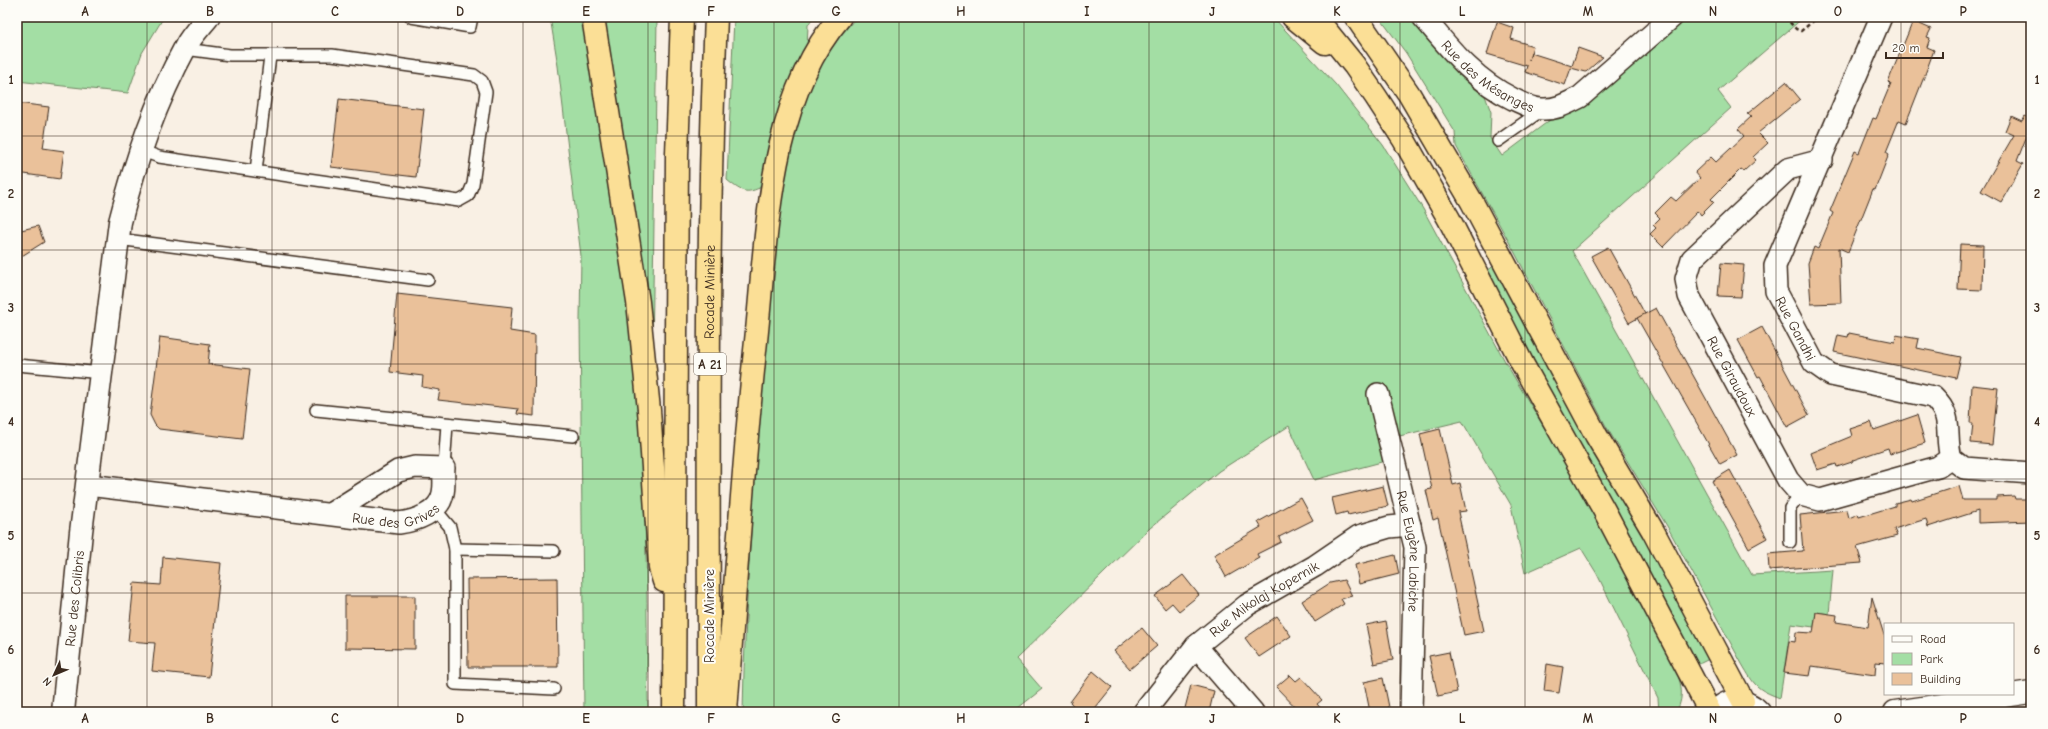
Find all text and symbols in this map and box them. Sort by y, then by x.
text: A [81,4,89,19]
text: B [206,4,214,19]
text: C [331,4,339,19]
text: D [456,4,464,19]
text: E [582,4,590,19]
text: F [707,4,715,19]
text: G [831,4,841,19]
text: H [956,4,966,19]
text: I [1084,4,1090,19]
text: J [1209,4,1215,19]
text: K [1333,4,1341,19]
text: L [1459,4,1466,19]
text: M [1583,4,1594,19]
text: N [1709,4,1717,19]
text: O [1834,4,1842,19]
text: P [1959,4,1967,19]
scale bar [1886,34,1943,60]
street label: Rue des Mésanges [1438,37,1536,116]
text: 20 m [1892,41,1920,55]
text: 1 [8,72,14,87]
text: 1 [2034,72,2040,87]
text: 2 [8,186,14,201]
text: 2 [2034,186,2040,201]
street label: Rocade Minière [701,245,719,339]
street label: Rue Gandhi [1771,294,1819,364]
text: 3 [8,300,14,315]
text: 3 [2034,300,2040,315]
street label: Rue Giraudoux [1703,333,1760,420]
road number: A 21 [694,353,726,375]
text: 4 [8,414,14,429]
text: 4 [2034,414,2040,429]
street label: Rue Eugène Labiche [1393,489,1423,612]
street label: Rue des Grives [351,500,443,532]
text: 5 [8,528,15,543]
text: 5 [2034,528,2041,543]
street label: Rue des Colibris [62,550,88,647]
street label: Rue Mikolaj Kopernik [1206,558,1322,641]
street label: Rocade Minière [701,569,718,663]
legend [1884,623,2014,695]
text: Road [1920,632,1946,646]
text: 6 [8,642,15,657]
text: 6 [2034,642,2041,657]
text: Park [1920,652,1943,666]
north arrow [34,655,74,695]
text: Building [1920,672,1961,686]
text: N [40,674,54,689]
text: A [81,711,89,726]
text: B [206,711,214,726]
text: C [331,711,339,726]
text: D [456,711,464,726]
text: E [582,711,590,726]
text: F [707,711,715,726]
text: G [831,711,841,726]
text: H [956,711,966,726]
text: I [1084,711,1090,726]
text: J [1209,711,1215,726]
text: K [1333,711,1341,726]
text: L [1459,711,1466,726]
text: M [1583,711,1594,726]
text: N [1709,711,1717,726]
text: O [1834,711,1842,726]
text: P [1959,711,1967,726]

